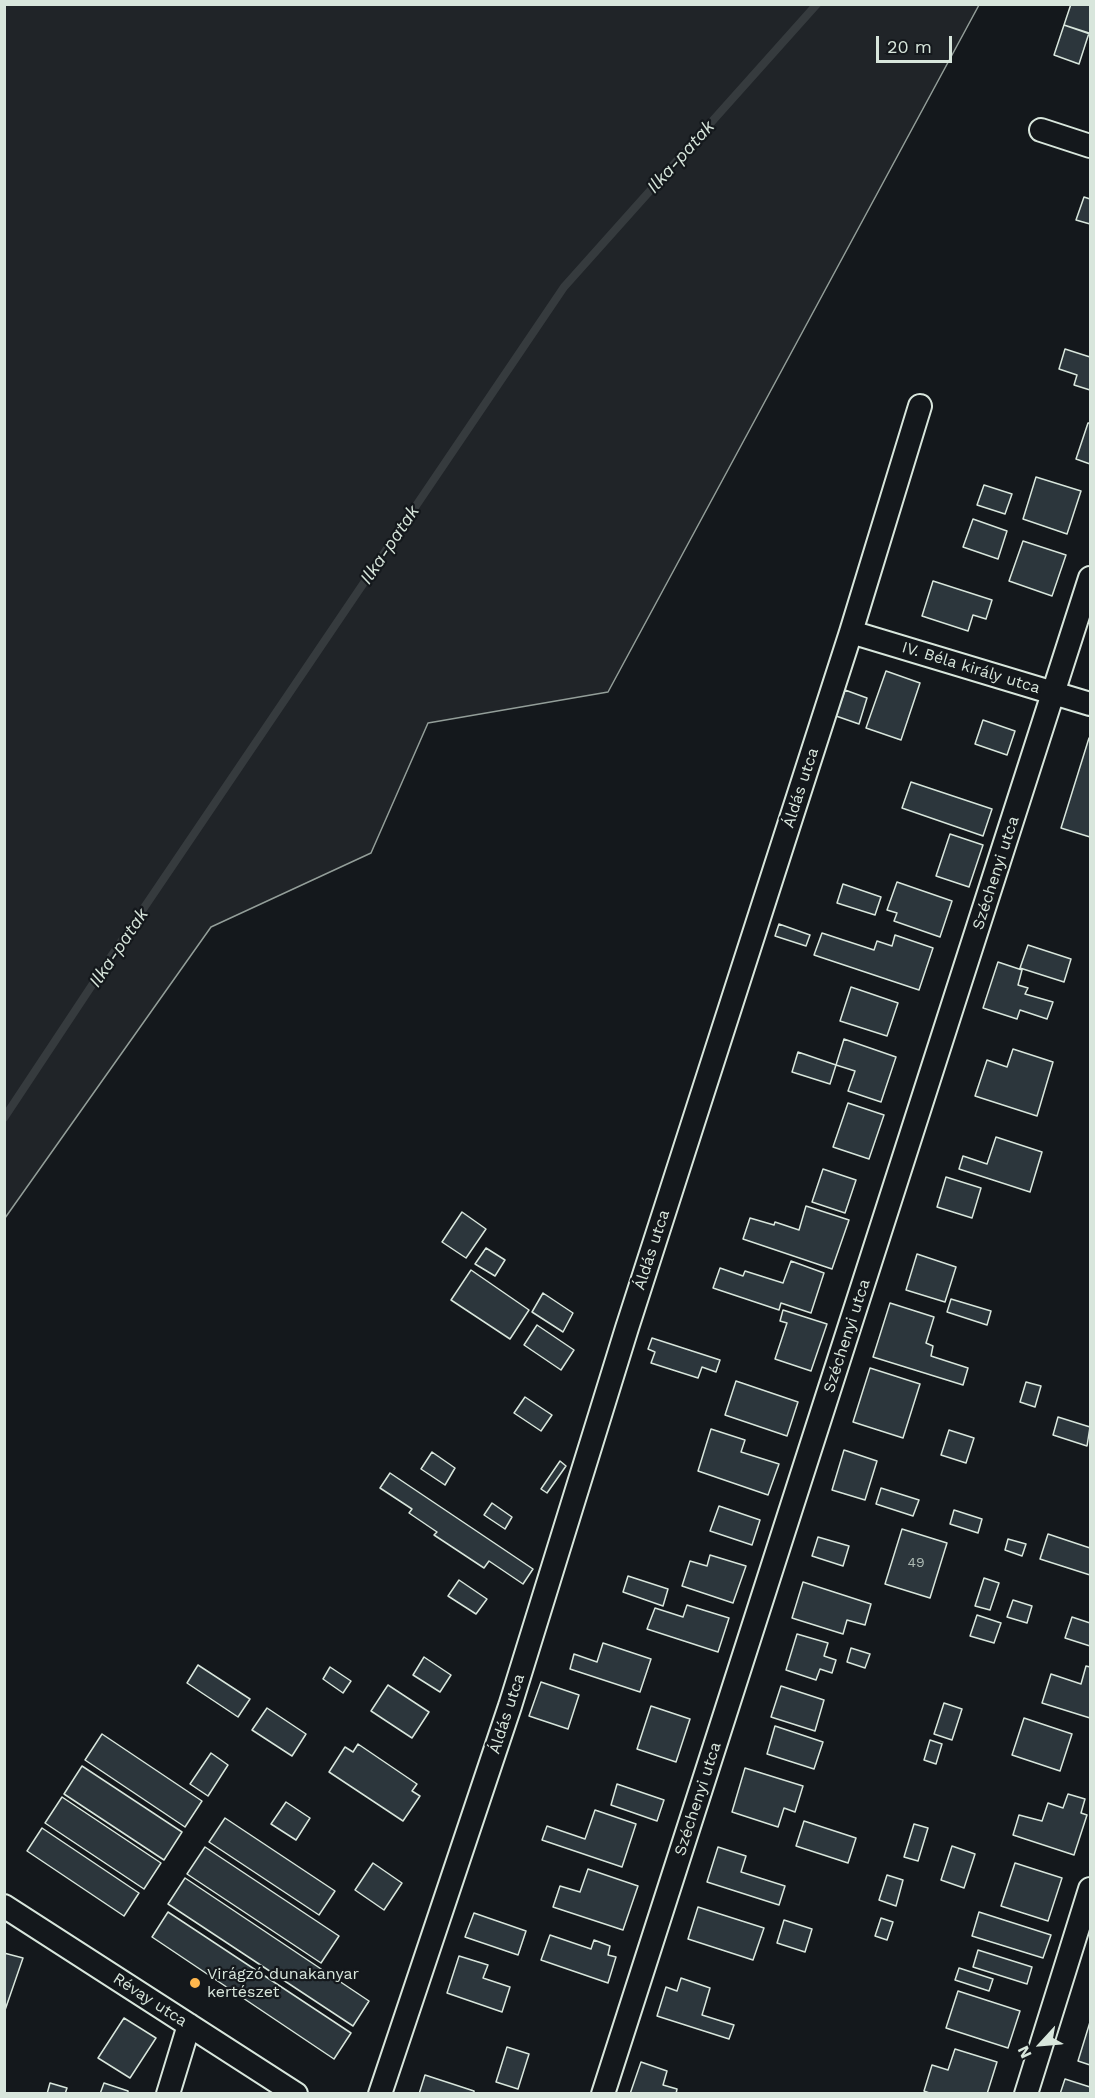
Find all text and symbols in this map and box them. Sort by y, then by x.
scale bar [879,24,956,62]
text: 20 m [887,36,932,57]
water label: Ilka-patak [643,116,719,198]
water label: Ilka-patak [356,501,424,589]
street label: IV. Béla király utca [900,638,1042,698]
street label: Áldás utca [779,746,823,830]
street label: Széchenyi utca [969,814,1023,932]
water label: Ilka-patak [85,904,153,992]
street label: Áldás utca [630,1208,674,1292]
street label: Széchenyi utca [820,1277,874,1395]
house number: 49 [907,1555,925,1571]
street label: Áldás utca [485,1672,529,1756]
street label: Széchenyi utca [671,1740,725,1858]
place label: Virágzó dunakanyar kertészet [207,1964,359,2002]
street label: Révay utca [109,1969,191,2031]
marker: Virágzó dunakanyar kertészet [188,1976,202,1990]
north arrow [1011,2014,1071,2074]
text: N [1013,2043,1036,2062]

